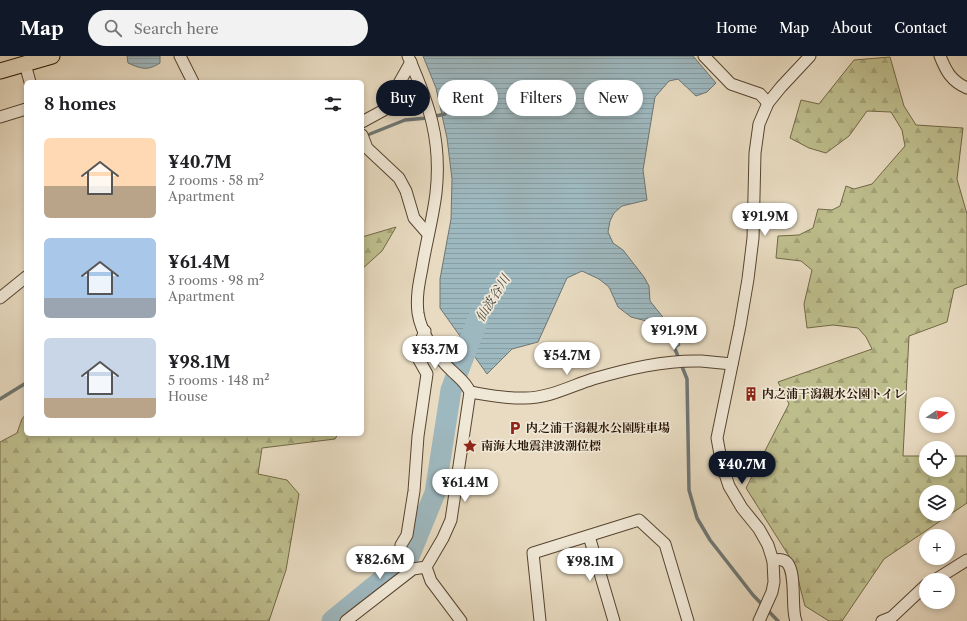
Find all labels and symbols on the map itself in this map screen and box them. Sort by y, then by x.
pin: ¥91.9M [732,203,798,237]
water label: 仙波谷川 [471,270,514,324]
pin: ¥91.9M [641,317,707,351]
pin: ¥53.7M [402,336,468,370]
pin: ¥54.7M [534,342,600,376]
building icon: 内之浦干潟親水公園トイレ [743,386,759,402]
place label: 内之浦干潟親水公園トイレ [762,386,905,401]
north arrow [919,397,955,433]
parking icon: 内之浦干潟親水公園駐車場 [507,420,523,436]
place label: 内之浦干潟親水公園駐車場 [526,420,670,435]
place icon: 南海大地震津波潮位標 [462,438,478,454]
place label: 南海大地震津波潮位標 [481,438,601,453]
pin: ¥40.7M [709,451,775,485]
pin: ¥61.4M [432,469,498,503]
pin: ¥82.6M [347,546,413,580]
pin: ¥98.1M [557,548,623,582]

